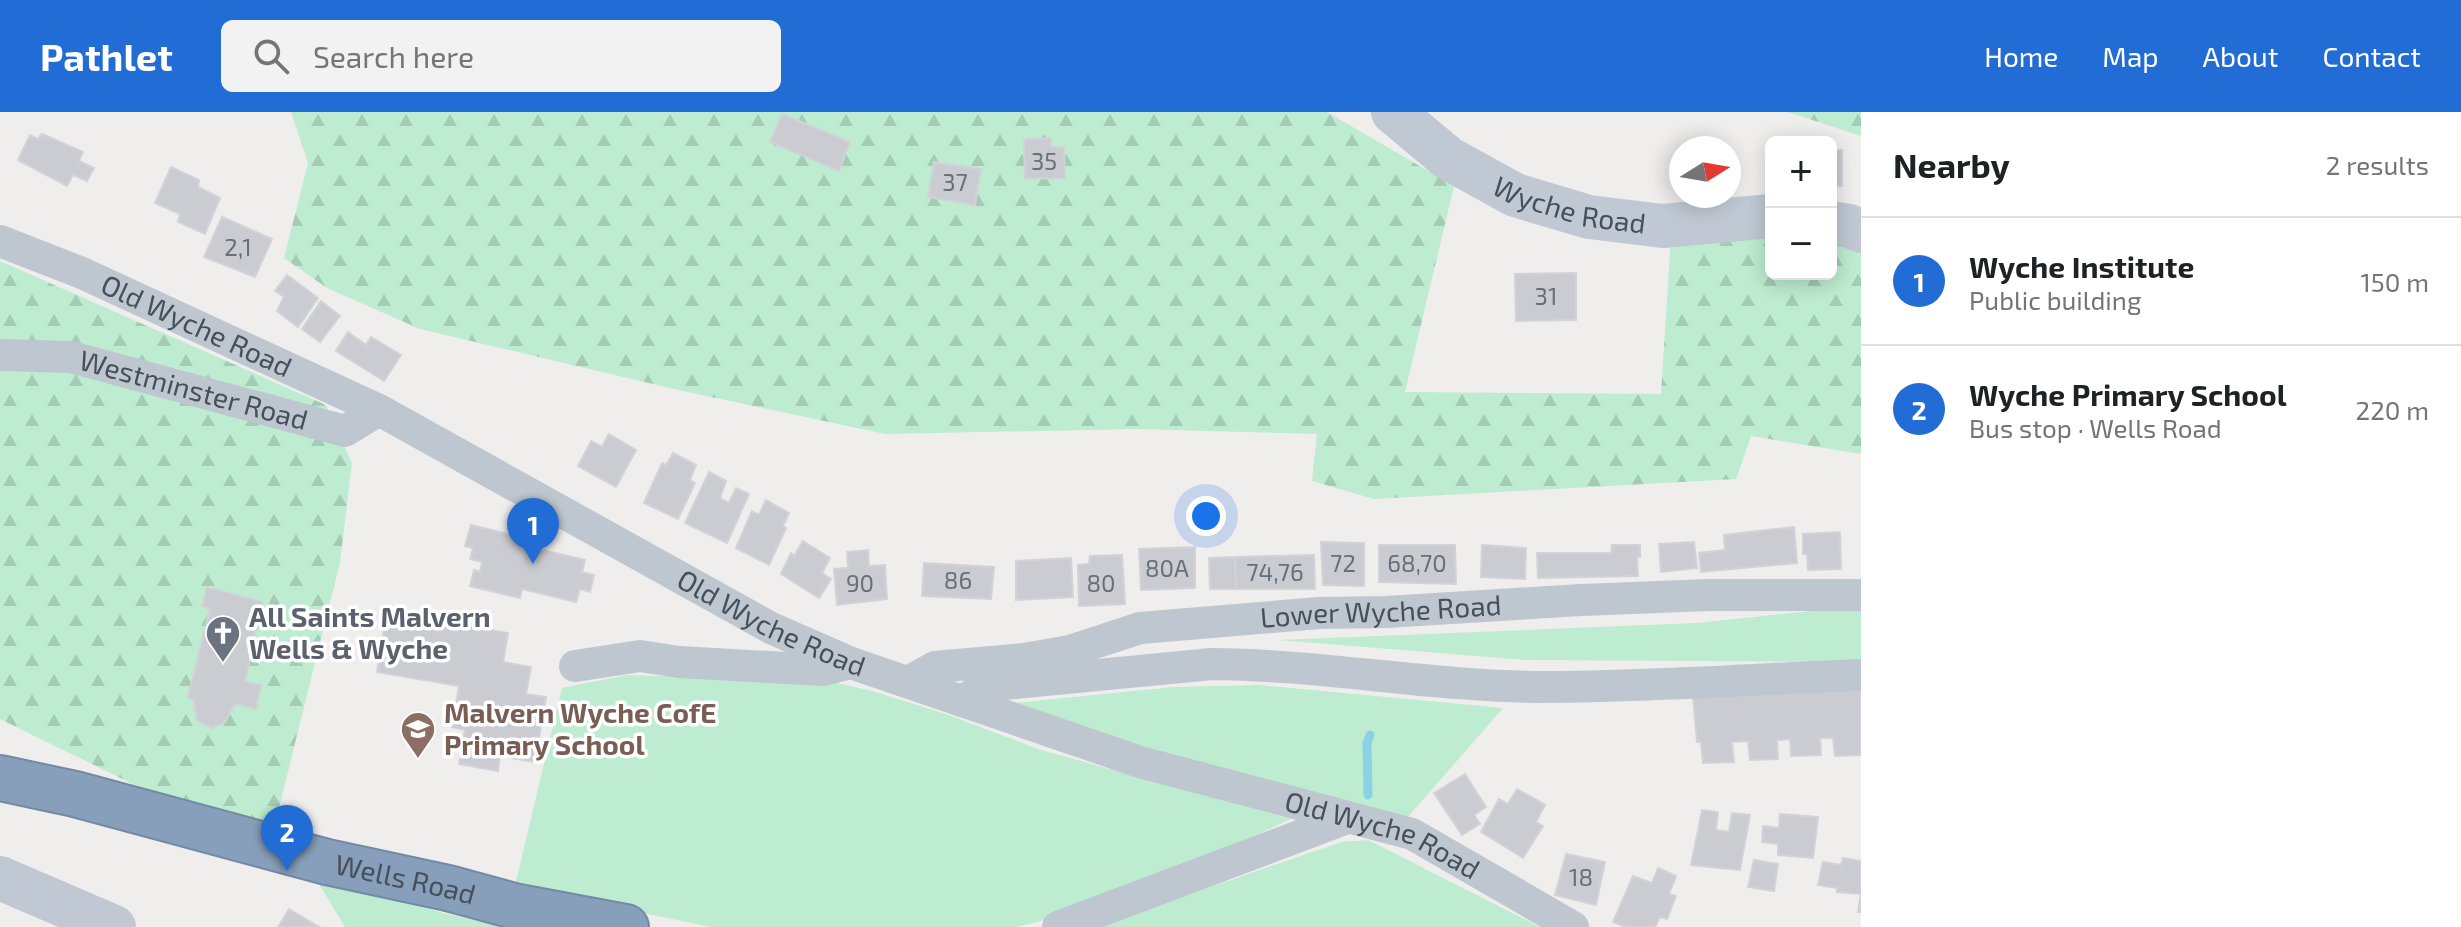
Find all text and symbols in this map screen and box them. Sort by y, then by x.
search box [221,20,781,92]
text: Pathlet [40,33,173,79]
icon: search [249,34,293,78]
text: Search here [313,38,474,74]
text: Home [1984,39,2058,73]
text: Map [2102,39,2159,73]
text: About [2203,39,2278,73]
text: Contact [2322,39,2421,73]
north arrow [1669,136,1741,208]
map controls [1765,136,1837,280]
button: + [1765,136,1837,208]
text: Nearby [1893,144,2010,185]
house number: 35 [1031,146,1057,175]
text: 2 results [2326,149,2429,180]
house number: 37 [942,167,968,196]
street label: Wyche Road [1487,168,1648,240]
button: − [1765,208,1837,280]
house number: 2,1 [224,232,252,261]
text: Wyche Institute [1969,248,2194,284]
street label: Old Wyche Road [96,266,297,383]
text: 1 [1913,266,1925,297]
text: 150 m [2360,266,2429,297]
house number: 31 [1535,281,1557,310]
text: Public building [1969,284,2141,315]
street label: Westminster Road [76,342,312,436]
text: Wyche Primary School [1969,376,2287,412]
text: 2 [1911,394,1927,425]
text: 220 m [2356,394,2429,425]
text: Bus stop · Wells Road [1969,412,2222,443]
your location [1186,496,1226,536]
pin: 1 [507,498,559,564]
house number: 72 [1330,548,1356,577]
house number: 68,70 [1387,548,1447,577]
house number: 80A [1145,553,1189,582]
house number: 74,76 [1246,557,1304,586]
street label: Old Wyche Road [672,561,870,683]
house number: 86 [944,565,972,594]
house number: 90 [846,568,874,597]
house number: 80 [1086,568,1116,597]
street label: Lower Wyche Road [1259,587,1502,634]
place label: All Saints Malvern Wells & Wyche [249,599,491,665]
church icon: All Saints Malvern Wells & Wyche [204,614,242,664]
place label: Malvern Wyche CofE Primary School [444,695,716,761]
school or university icon: Malvern Wyche CofE Primary School [399,710,437,760]
street label: Old Wyche Road [1281,783,1486,885]
pin: 2 [261,805,313,871]
street label: Wells Road [332,846,480,911]
house number: 18 [1569,862,1593,891]

